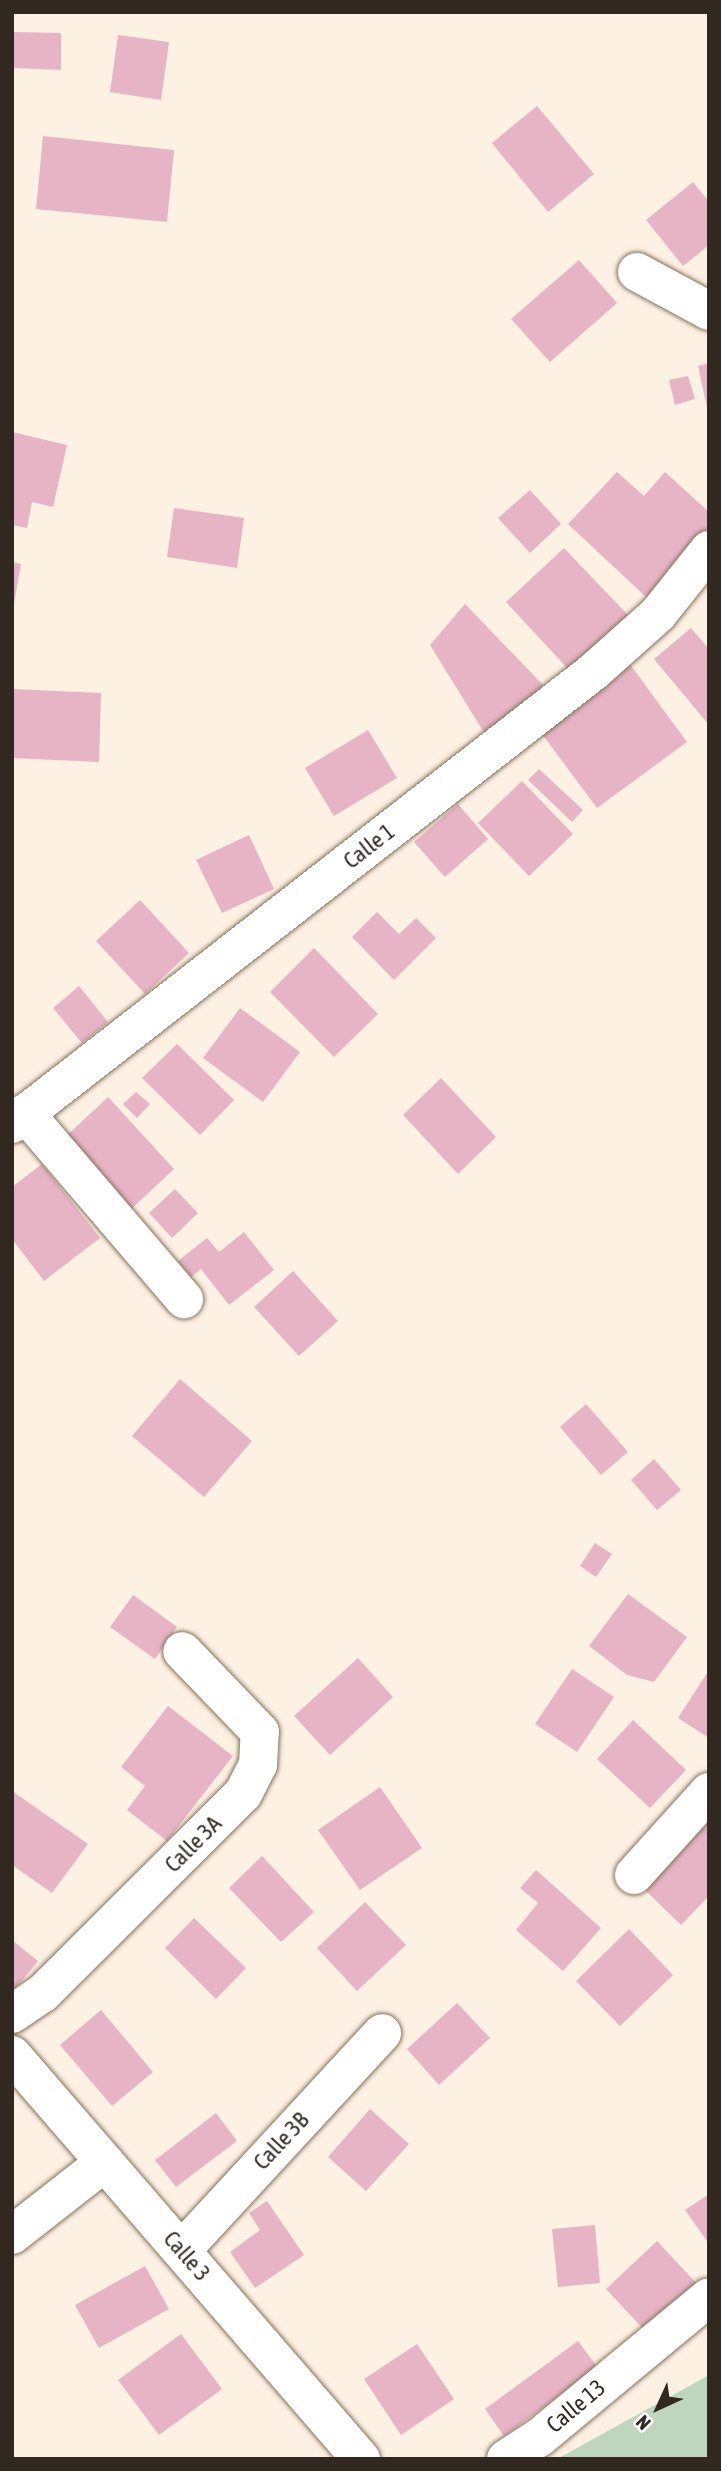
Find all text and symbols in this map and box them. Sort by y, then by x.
street label: Calle 1 [338,817,400,875]
street label: Calle 3A [159,1810,227,1878]
street label: Calle 3B [248,2107,314,2175]
street label: Calle 3 [158,2225,216,2287]
north arrow [623,2373,693,2443]
street label: Calle 13 [541,2374,611,2438]
text: N [631,2411,655,2435]

